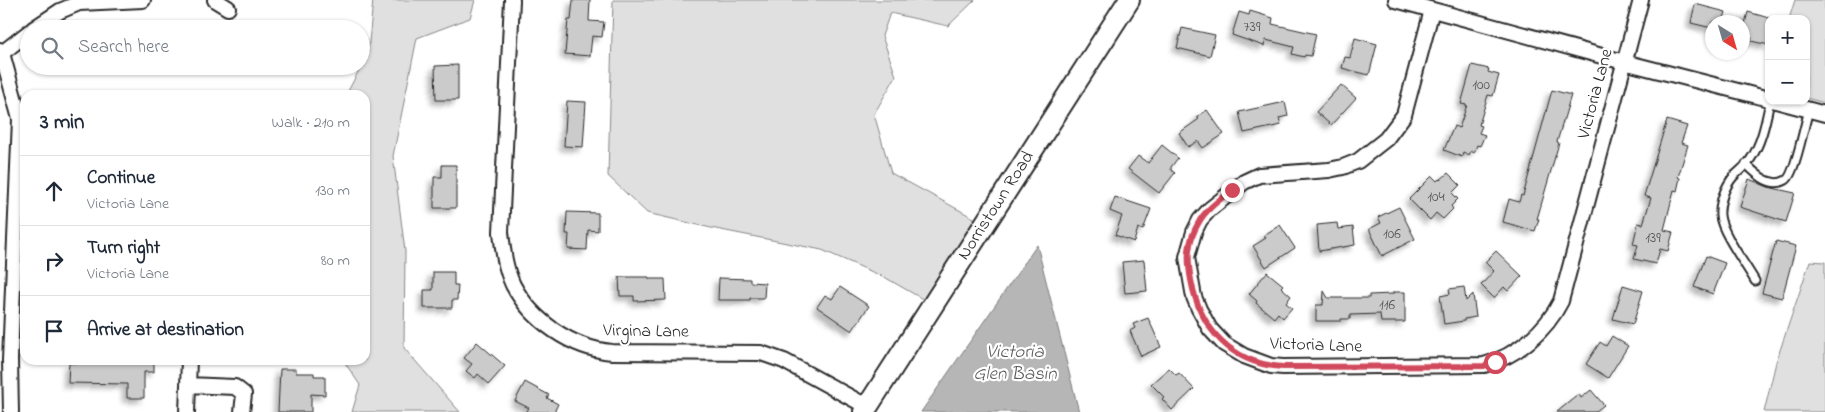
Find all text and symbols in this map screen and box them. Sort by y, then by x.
north arrow [1705,15,1750,60]
map controls [1765,15,1810,105]
button: + [1765,15,1810,60]
house number: 739 [1244,16,1261,38]
search box [20,20,370,75]
icon: search [38,34,66,62]
text: Search here [78,34,169,61]
street label: Victoria Lane [1571,45,1621,143]
button: − [1765,60,1810,105]
house number: 100 [1472,74,1490,96]
text: 3 min [40,108,84,138]
text: Walk · 210 m [271,111,350,135]
street label: Norristown Road [952,146,1041,266]
text: Continue [87,165,155,192]
icon: ahead [40,177,68,205]
text: 130 m [315,179,350,203]
route end [1221,179,1244,202]
house number: 104 [1427,186,1445,208]
text: Victoria Lane [87,192,169,216]
house number: 106 [1383,223,1401,245]
house number: 139 [1645,227,1661,249]
text: Turn right [87,235,160,262]
icon: right [40,247,68,275]
text: 80 m [321,249,350,273]
text: Victoria Lane [87,262,169,286]
house number: 116 [1379,294,1395,316]
icon: arrive [40,317,68,345]
text: Arrive at destination [87,317,244,344]
street label: Virgina Lane [602,318,690,347]
street label: Victoria Lane [1268,331,1364,361]
water label: Victoria Glen Basin [973,339,1057,388]
route start [1484,351,1507,374]

